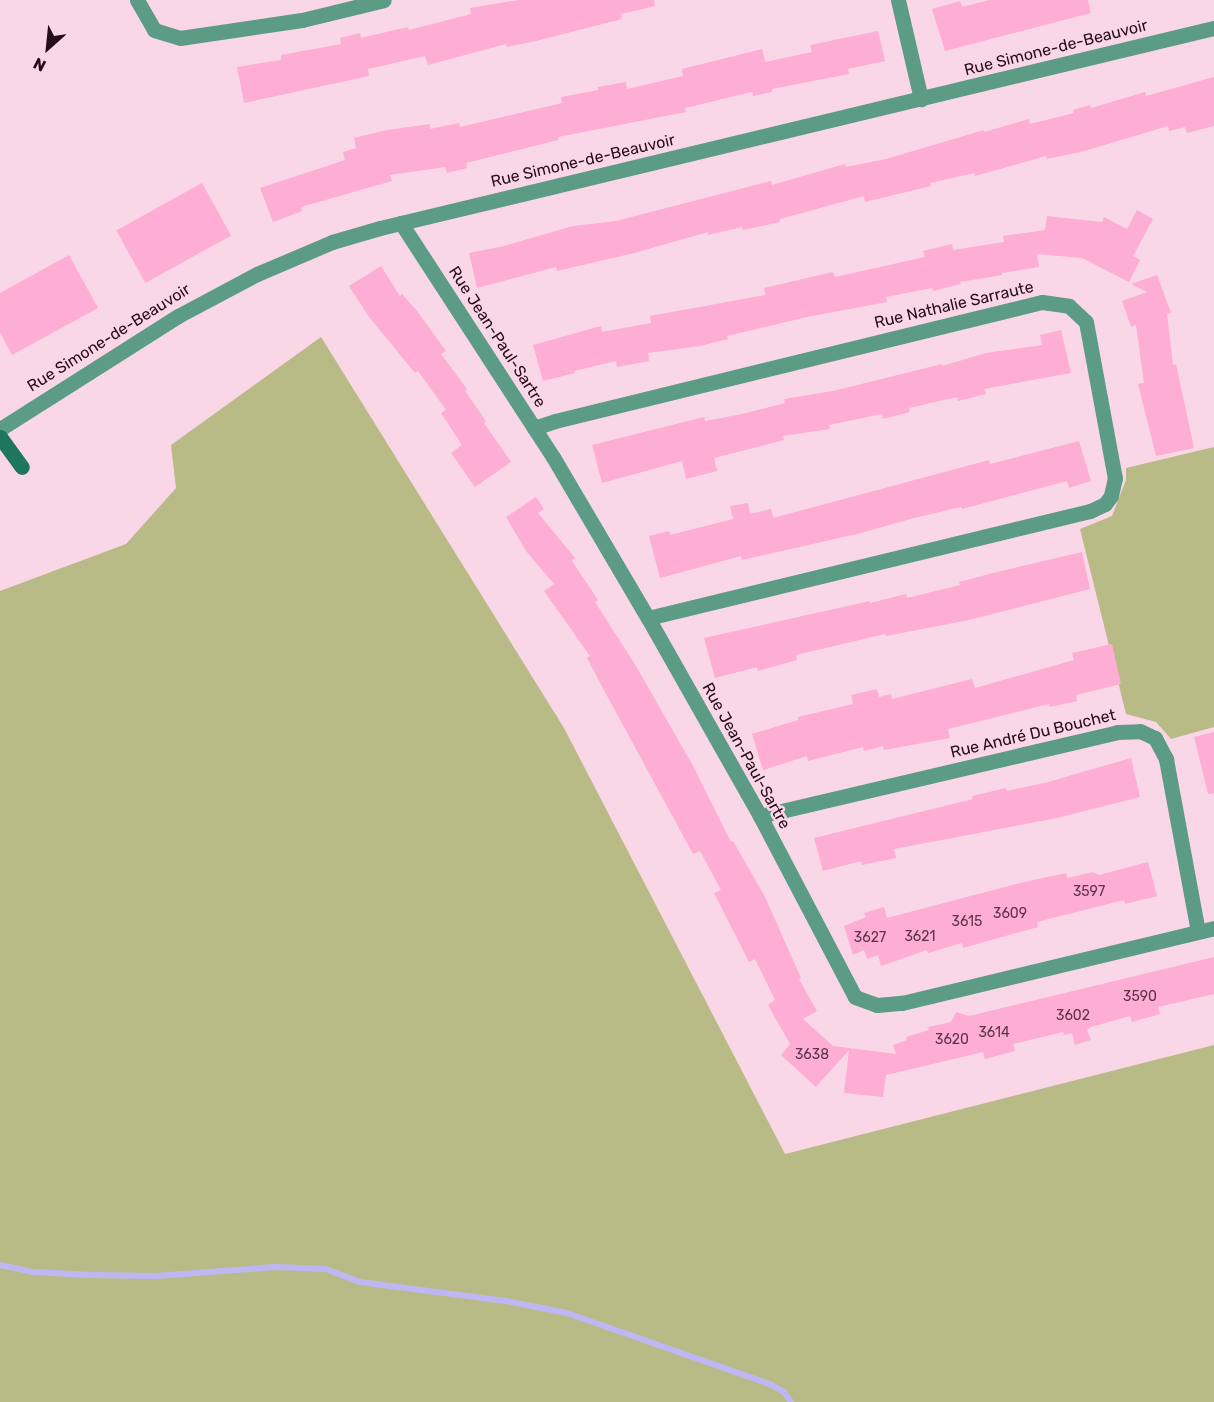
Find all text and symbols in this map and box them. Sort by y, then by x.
street label: Rue Simone-de-Beauvoir [962,16,1150,80]
north arrow [18,18,78,78]
text: N [30,53,49,76]
street label: Rue Simone-de-Beauvoir [489,130,677,192]
street label: Rue Jean-Paul-Sartre [444,263,550,411]
street label: Rue Nathalie Sarraute [873,277,1035,333]
street label: Rue Simone-de-Beauvoir [24,280,194,396]
street label: Rue Jean-Paul-Sartre [698,680,794,832]
street label: Rue André Du Bouchet [948,706,1118,762]
house number: 3597 [1073,884,1105,900]
house number: 3609 [993,906,1027,922]
house number: 3615 [952,914,982,930]
house number: 3621 [904,929,936,945]
house number: 3627 [854,930,886,946]
house number: 3590 [1123,989,1157,1005]
house number: 3602 [1056,1008,1090,1024]
house number: 3614 [978,1025,1010,1041]
house number: 3620 [935,1032,969,1048]
house number: 3638 [795,1047,829,1063]

